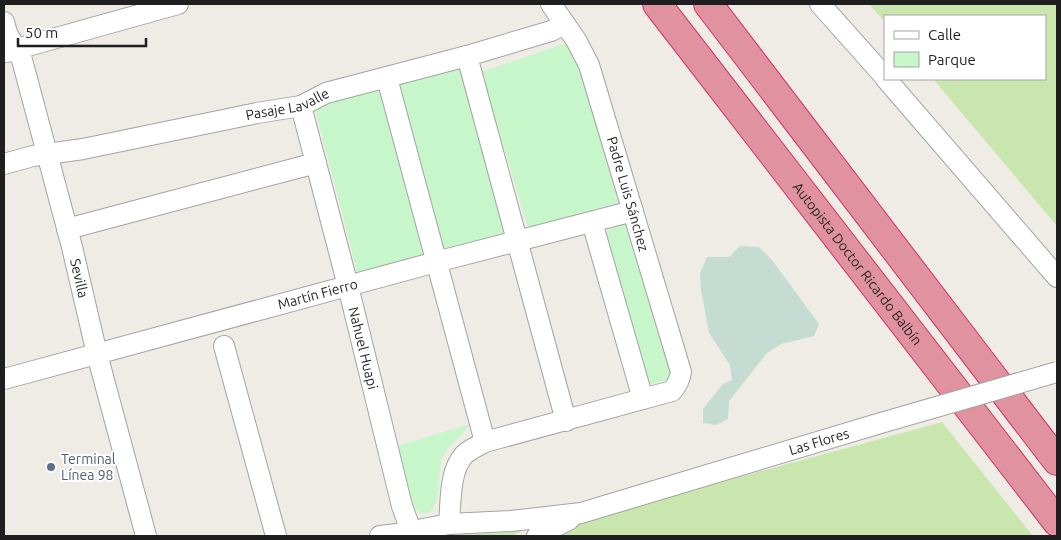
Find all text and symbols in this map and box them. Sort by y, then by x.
scale bar [18,15,145,47]
legend [884,15,1046,80]
text: 50 m [25,24,58,41]
text: Calle [928,26,961,43]
text: Parque [928,51,976,68]
street label: Pasaje Lavalle [244,85,332,123]
street label: Padre Luis Sánchez [604,135,652,253]
street label: Autopista Doctor Ricardo Balbín [790,179,925,348]
street label: Sevilla [67,257,92,300]
street label: Martín Fierro [276,276,359,313]
street label: Nahuel Huapi [345,305,381,391]
street label: Las Flores [787,425,851,458]
place label: Terminal Línea 98 [61,451,116,483]
marker: Terminal Línea 98 [45,461,57,473]

